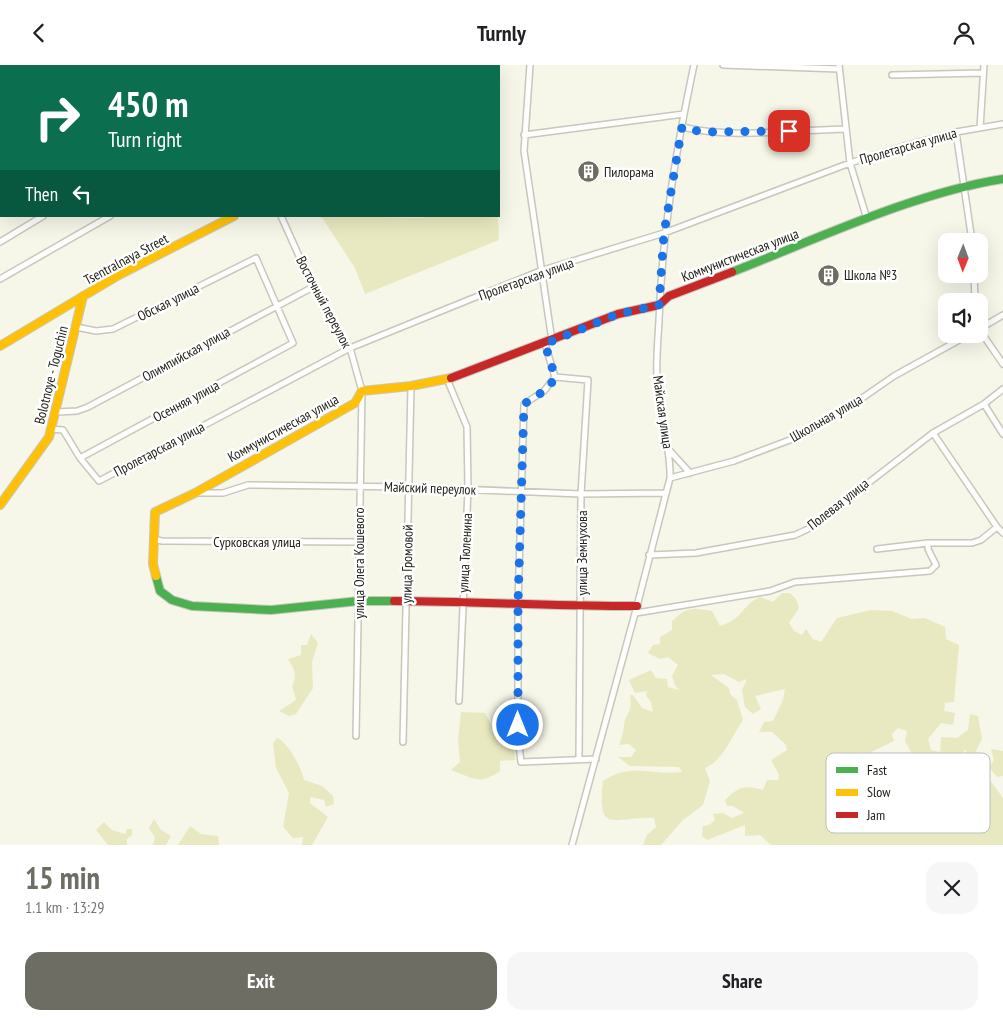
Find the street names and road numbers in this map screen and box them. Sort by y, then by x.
street label: Пролетарская улица [857,124,959,168]
street label: Коммунистическая улица [679,224,801,286]
street label: Tsentralnaya Street [81,229,171,289]
street label: Восточный переулок [292,253,356,352]
street label: Пролетарская улица [476,253,576,305]
street label: Обская улица [134,279,202,325]
street label: Олимпийская улица [139,322,233,386]
street label: Bolotnoye - Toguchin [30,324,72,426]
street label: Майская улица [649,374,677,450]
street label: Осенняя улица [150,376,222,426]
street label: Коммунистическая улица [224,390,342,466]
street label: Школьная улица [787,390,865,446]
street label: Пролетарская улица [111,418,207,480]
street label: Полевая улица [804,474,872,534]
street label: Майский переулок [384,477,477,499]
street label: улица Олега Кошевого [350,507,368,619]
street label: улица Земнухова [573,510,591,596]
street label: улица Тюленина [454,513,476,593]
street label: улица Громовой [397,524,417,604]
street label: Сурковская улица [213,533,301,551]

